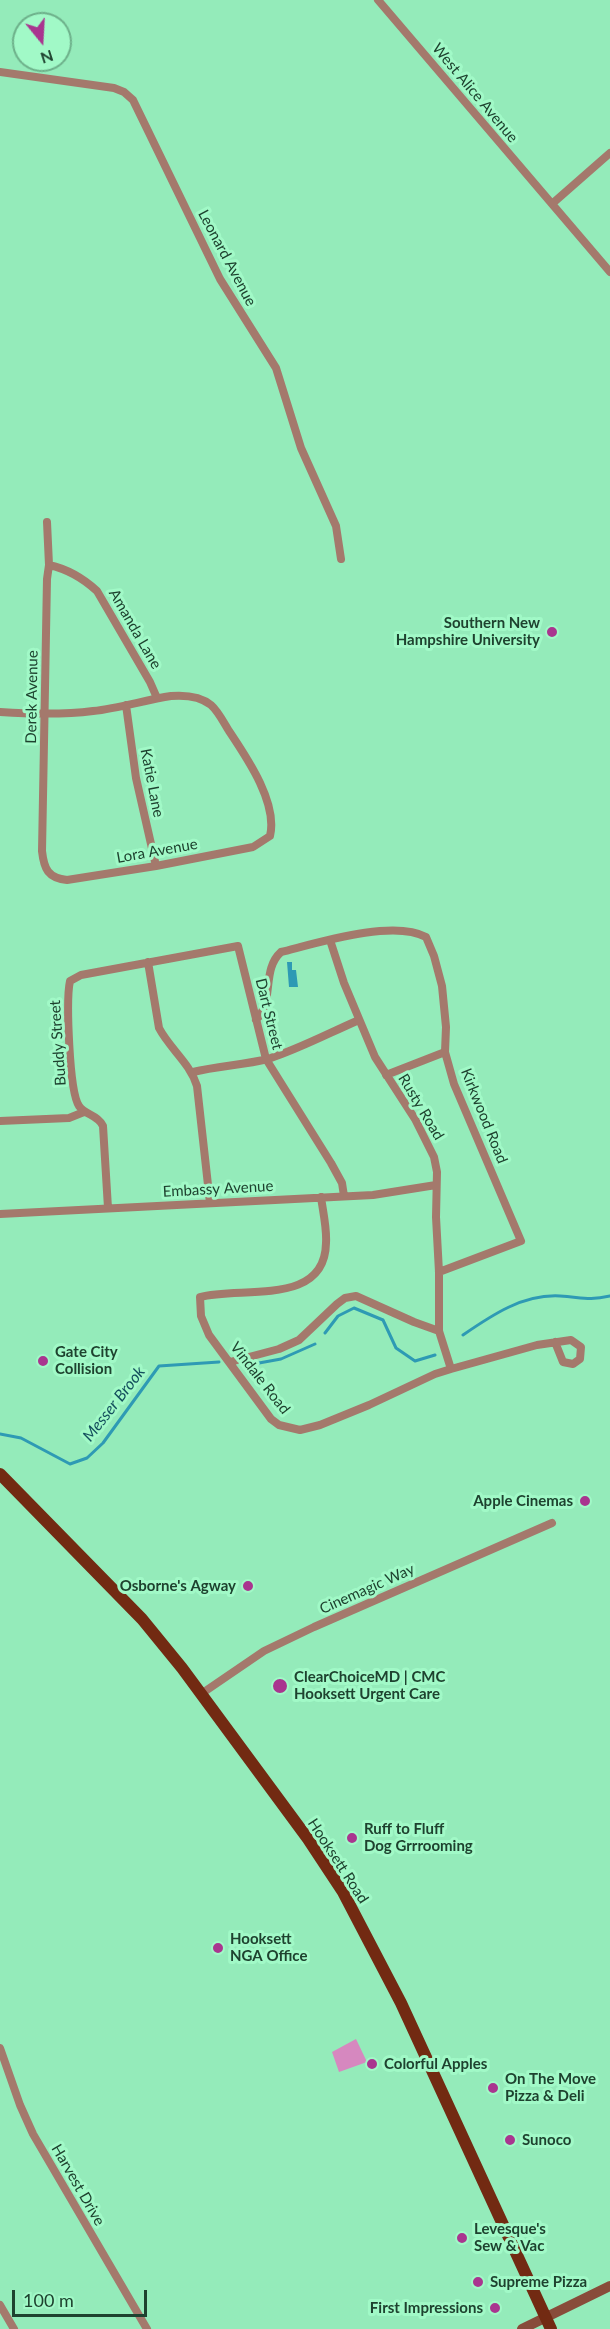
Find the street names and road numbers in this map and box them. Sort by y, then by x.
street label: West Alice Avenue [428,40,522,146]
street label: Leonard Avenue [194,207,260,309]
street label: Amanda Lane [105,586,165,672]
street label: Derek Avenue [22,650,42,744]
street label: Katie Lane [137,747,167,819]
street label: Lora Avenue [115,835,199,867]
street label: Dart Street [251,976,287,1052]
street label: Buddy Street [46,1000,70,1086]
street label: Kirkwood Road [457,1066,511,1166]
street label: Rusty Road [394,1071,448,1143]
street label: Embassy Avenue [162,1177,274,1201]
street label: Vindale Road [226,1338,294,1418]
street label: Cinemagic Way [317,1560,417,1618]
street label: Hooksett Road [304,1815,372,1907]
street label: Harvest Drive [47,2141,109,2229]

